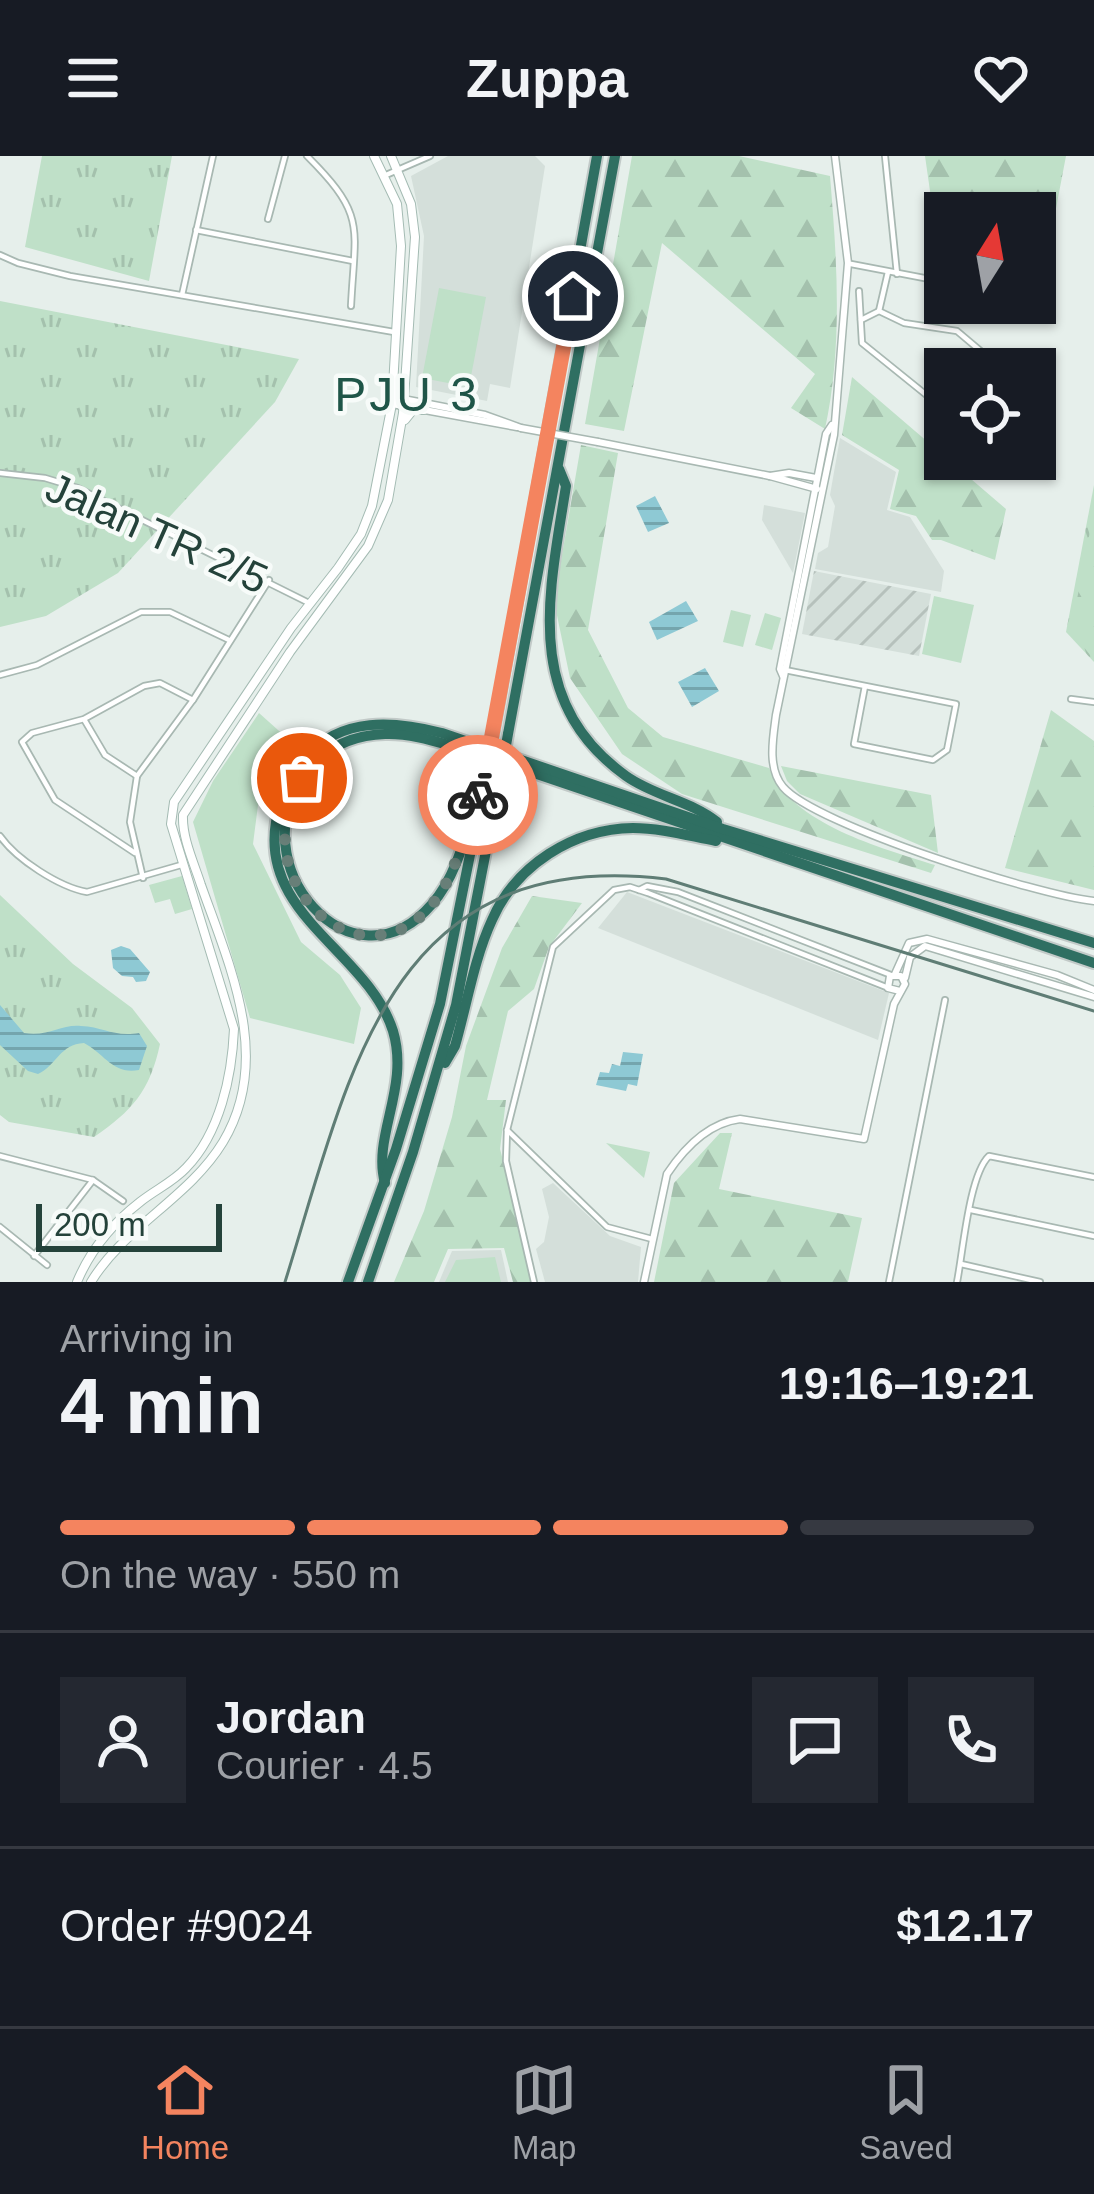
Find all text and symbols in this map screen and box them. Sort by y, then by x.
icon: menu [60,45,126,111]
icon: heart [968,45,1034,111]
text: Zuppa [466,48,628,108]
north arrow [924,192,1056,324]
map controls [924,192,1056,480]
pin [522,245,624,347]
icon: home [540,263,606,329]
button: locate [924,348,1056,480]
district label: PJU 3 [334,368,480,421]
street label: Jalan TR 2/5 [39,463,275,603]
pin [251,727,353,829]
courier [418,735,538,855]
icon: bag [269,745,335,811]
icon: bike [445,762,511,828]
scale bar [36,1198,222,1251]
text: 200 m [54,1206,146,1243]
text: Arriving in [60,1317,233,1360]
text: 19:16–19:21 [779,1358,1034,1409]
text: 4 min [60,1362,264,1450]
text: On the way · 550 m [60,1553,400,1596]
button: person [60,1677,186,1803]
button: chat [752,1677,878,1803]
button: phone [908,1677,1034,1803]
text: Jordan [216,1692,366,1743]
text: Courier · 4.5 [216,1744,433,1787]
text: Order #9024 [60,1900,313,1951]
text: $12.17 [896,1900,1034,1951]
tab: Home [141,2057,229,2167]
tab: Map [511,2057,577,2167]
tab: Saved [859,2057,953,2167]

